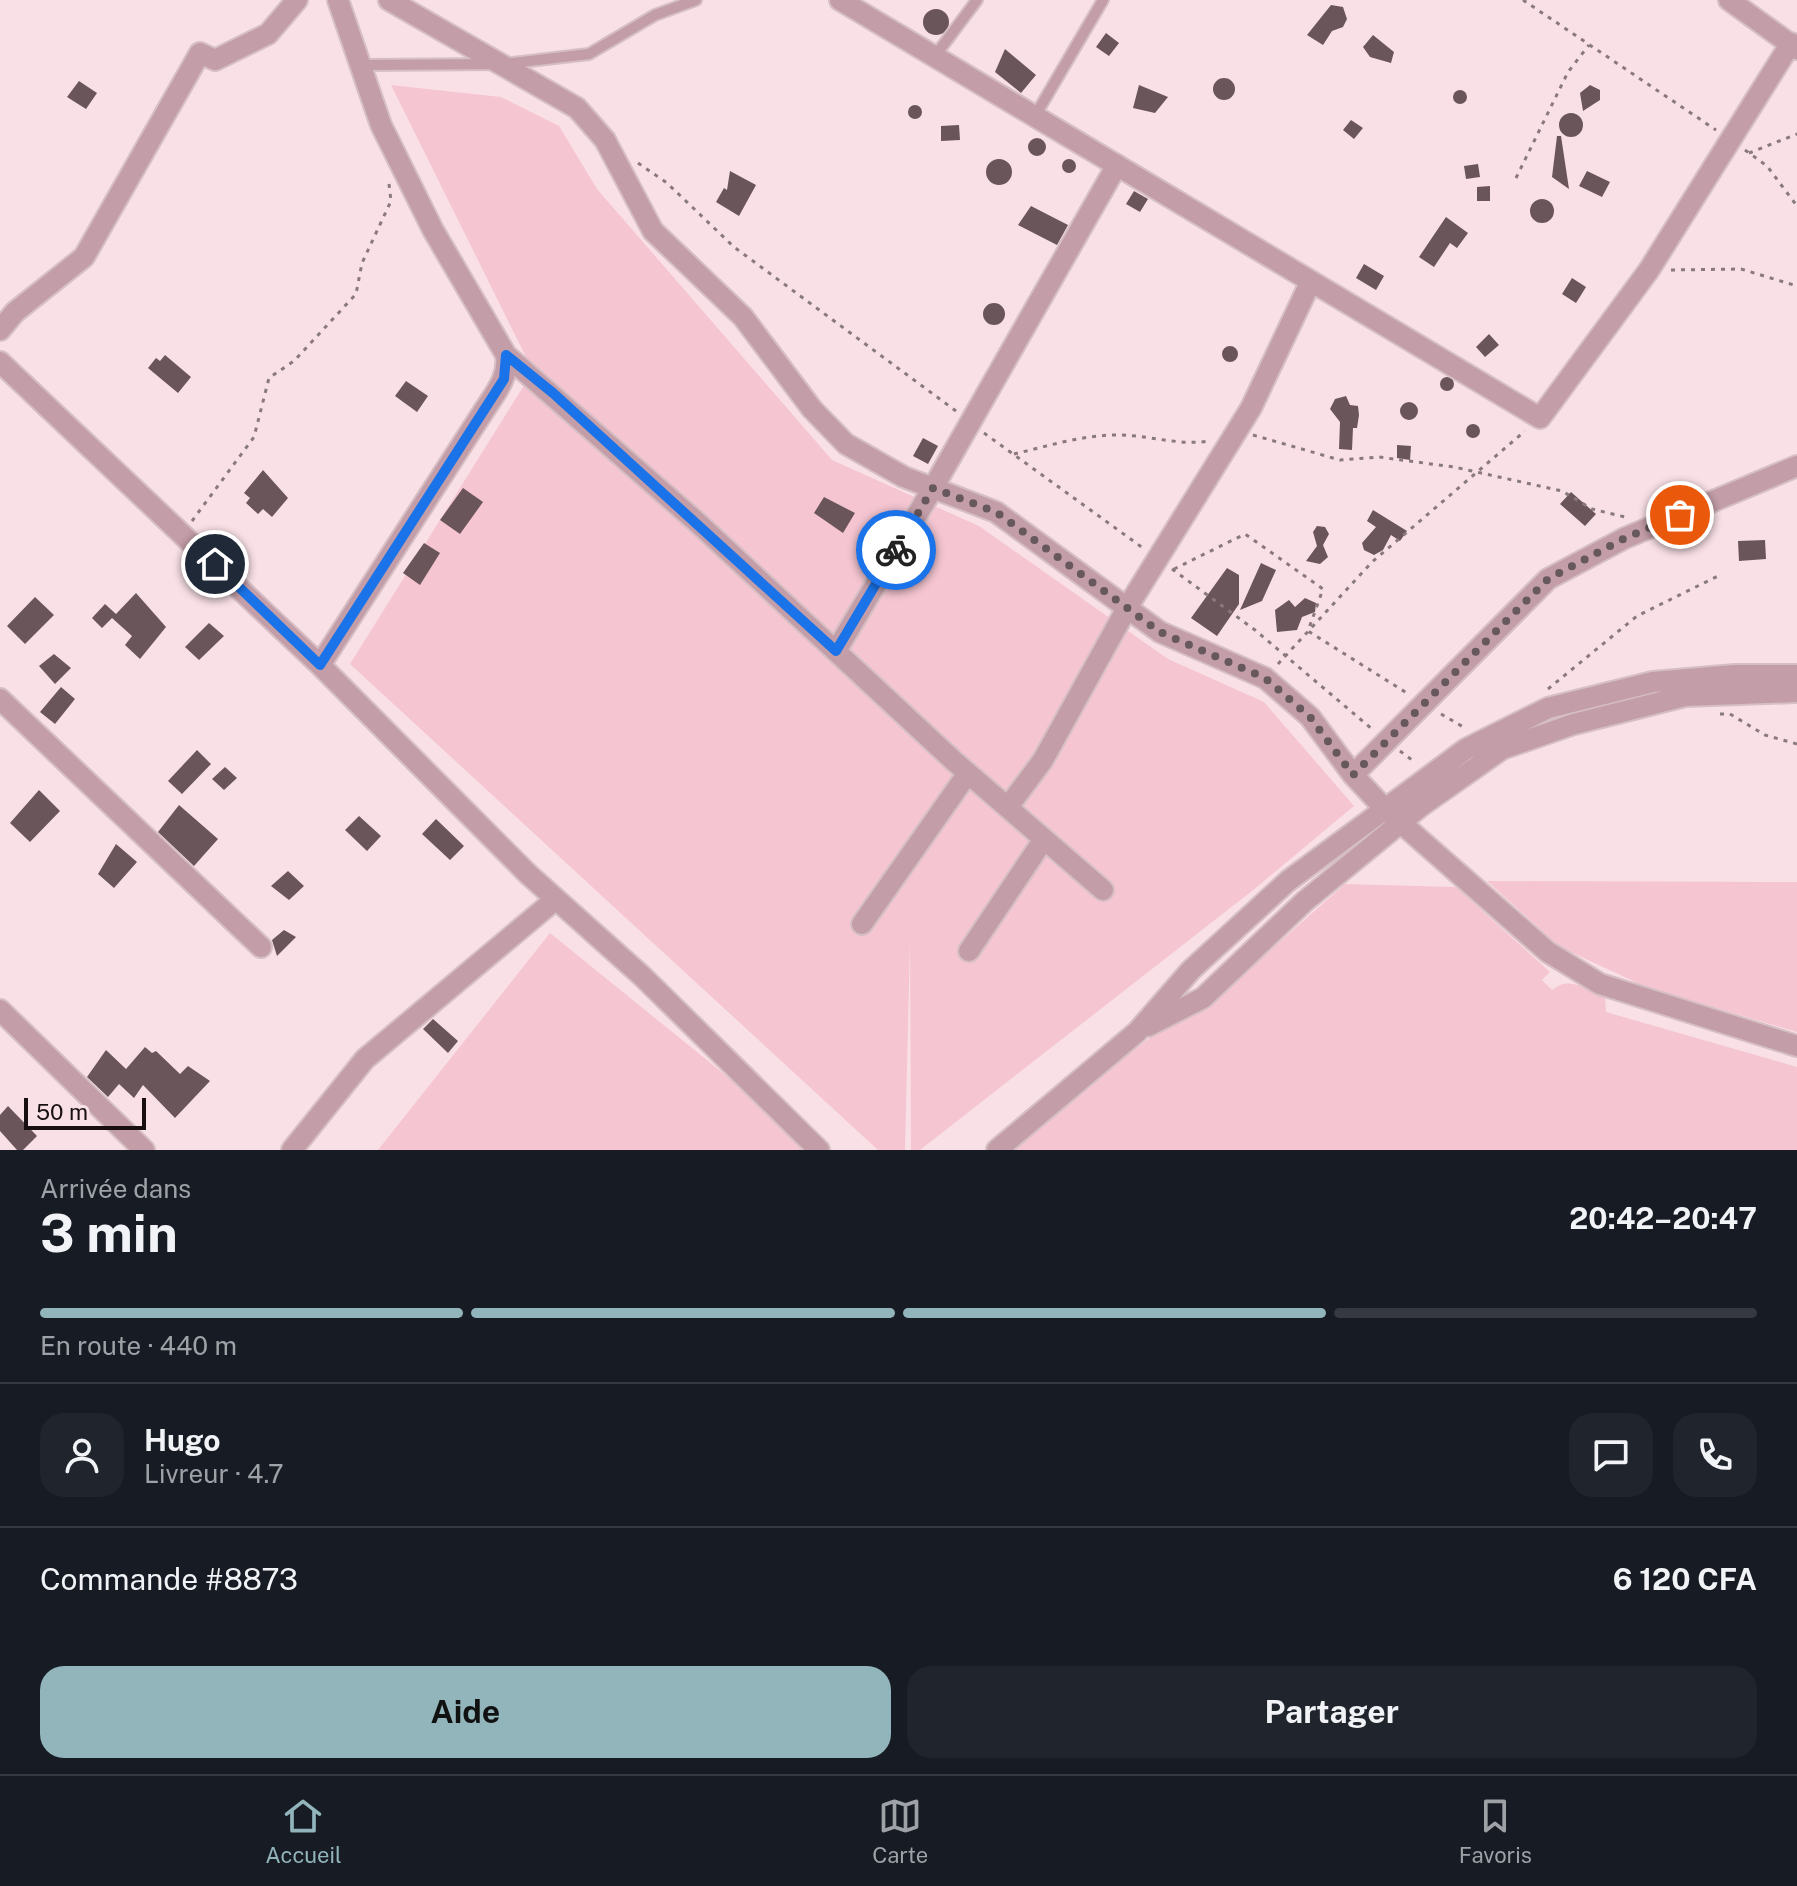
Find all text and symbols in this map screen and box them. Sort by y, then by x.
pin [1646,481,1714,549]
icon: bag [1658,493,1702,537]
courier [856,510,936,590]
icon: bike [874,528,918,572]
pin [181,530,249,598]
icon: home [193,542,237,586]
scale bar [24,1094,146,1130]
text: 50 m [36,1099,88,1125]
text: Arrivée dans [40,1173,191,1204]
text: 20:42–20:47 [1569,1200,1757,1236]
text: 3 min [40,1203,178,1264]
text: En route · 440 m [40,1330,237,1361]
button: person [40,1413,124,1497]
button: chat [1569,1413,1653,1497]
button: phone [1673,1413,1757,1497]
text: Hugo [144,1422,221,1458]
text: Livreur · 4.7 [144,1458,284,1489]
text: Commande #8873 [40,1561,298,1597]
text: 6 120 CFA [1613,1561,1757,1597]
button: Aide [40,1666,891,1758]
button: Partager [907,1666,1757,1758]
tab: Accueil [265,1794,342,1868]
tab: Carte [872,1794,928,1868]
tab: Favoris [1459,1794,1532,1868]

